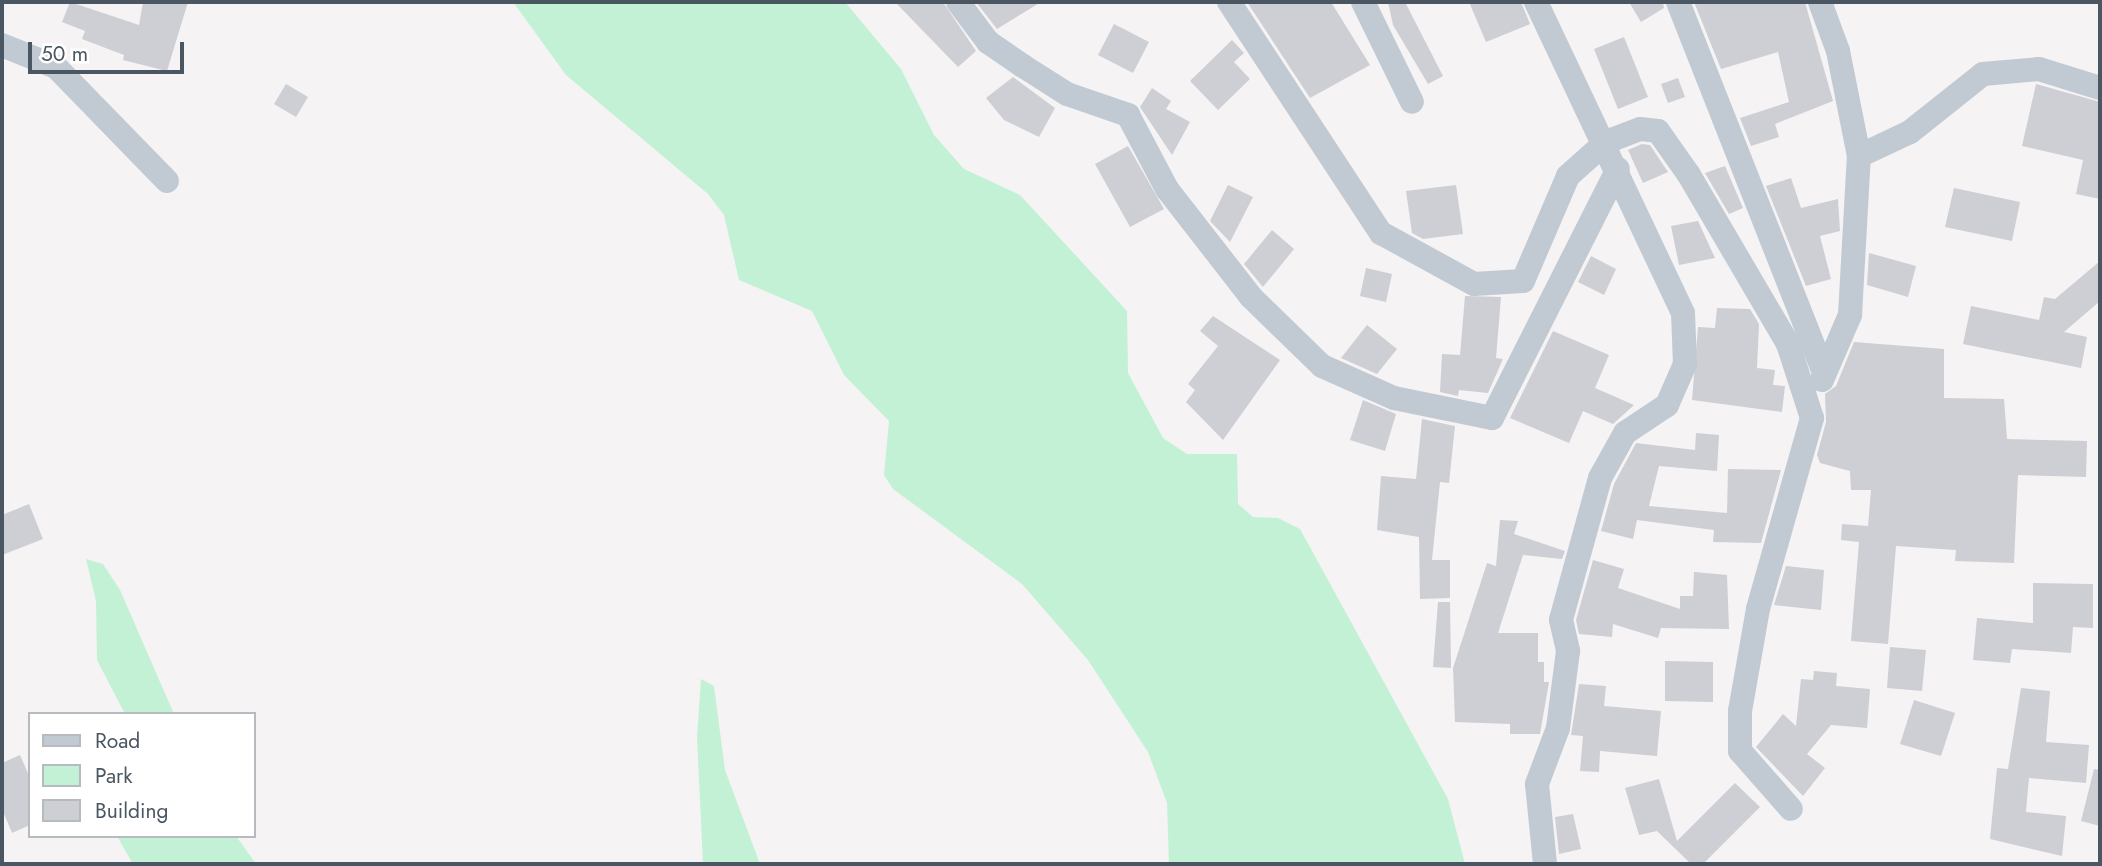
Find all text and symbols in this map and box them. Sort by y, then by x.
scale bar [32,28,187,72]
text: 50 m [41,39,88,69]
legend [28,712,256,838]
text: Road [95,726,140,756]
text: Park [95,761,132,791]
text: Building [95,796,168,826]

